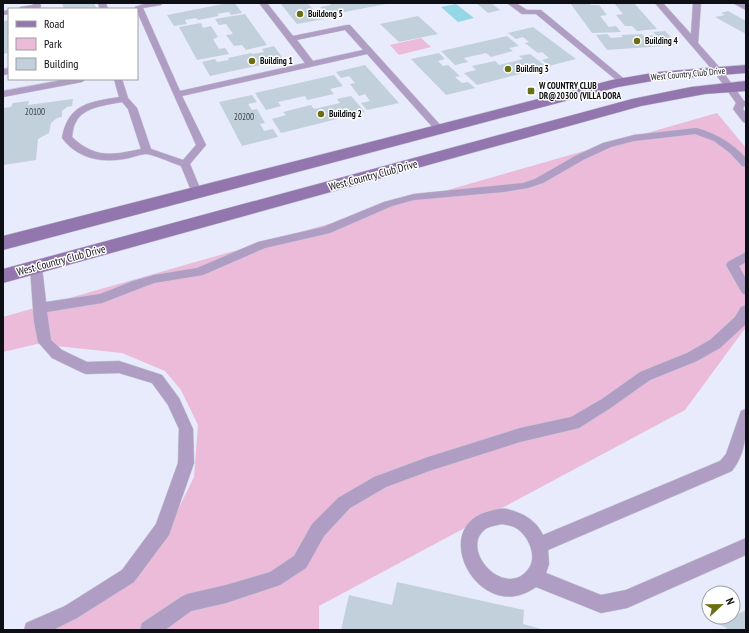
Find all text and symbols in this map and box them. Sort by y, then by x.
legend [8,8,138,80]
place label: Buildong 5 [308,8,343,19]
marker: Buildong 5 [295,9,305,19]
text: Road [44,16,64,31]
place label: Building 4 [645,35,679,46]
text: Park [44,36,62,51]
marker: Building 4 [632,36,642,46]
place label: Building 1 [260,55,293,66]
text: Building [44,56,79,71]
marker: Building 1 [247,56,257,66]
place label: Building 3 [516,63,549,74]
marker: Building 3 [503,64,513,74]
street label: West Country Club Drive [650,65,726,82]
place label: W COUNTRY CLUB DR@20300 (VILLA DORA [538,80,622,102]
marker: W COUNTRY CLUB DR@20300 (VILLA DORA [526,86,536,96]
house number: 20100 [25,106,45,117]
place label: Building 2 [329,108,362,119]
marker: Building 2 [316,109,326,119]
house number: 20200 [234,111,254,122]
street label: West Country Club Drive [327,156,419,194]
street label: West Country Club Drive [15,241,107,279]
north arrow [701,585,741,625]
text: N [723,596,738,607]

